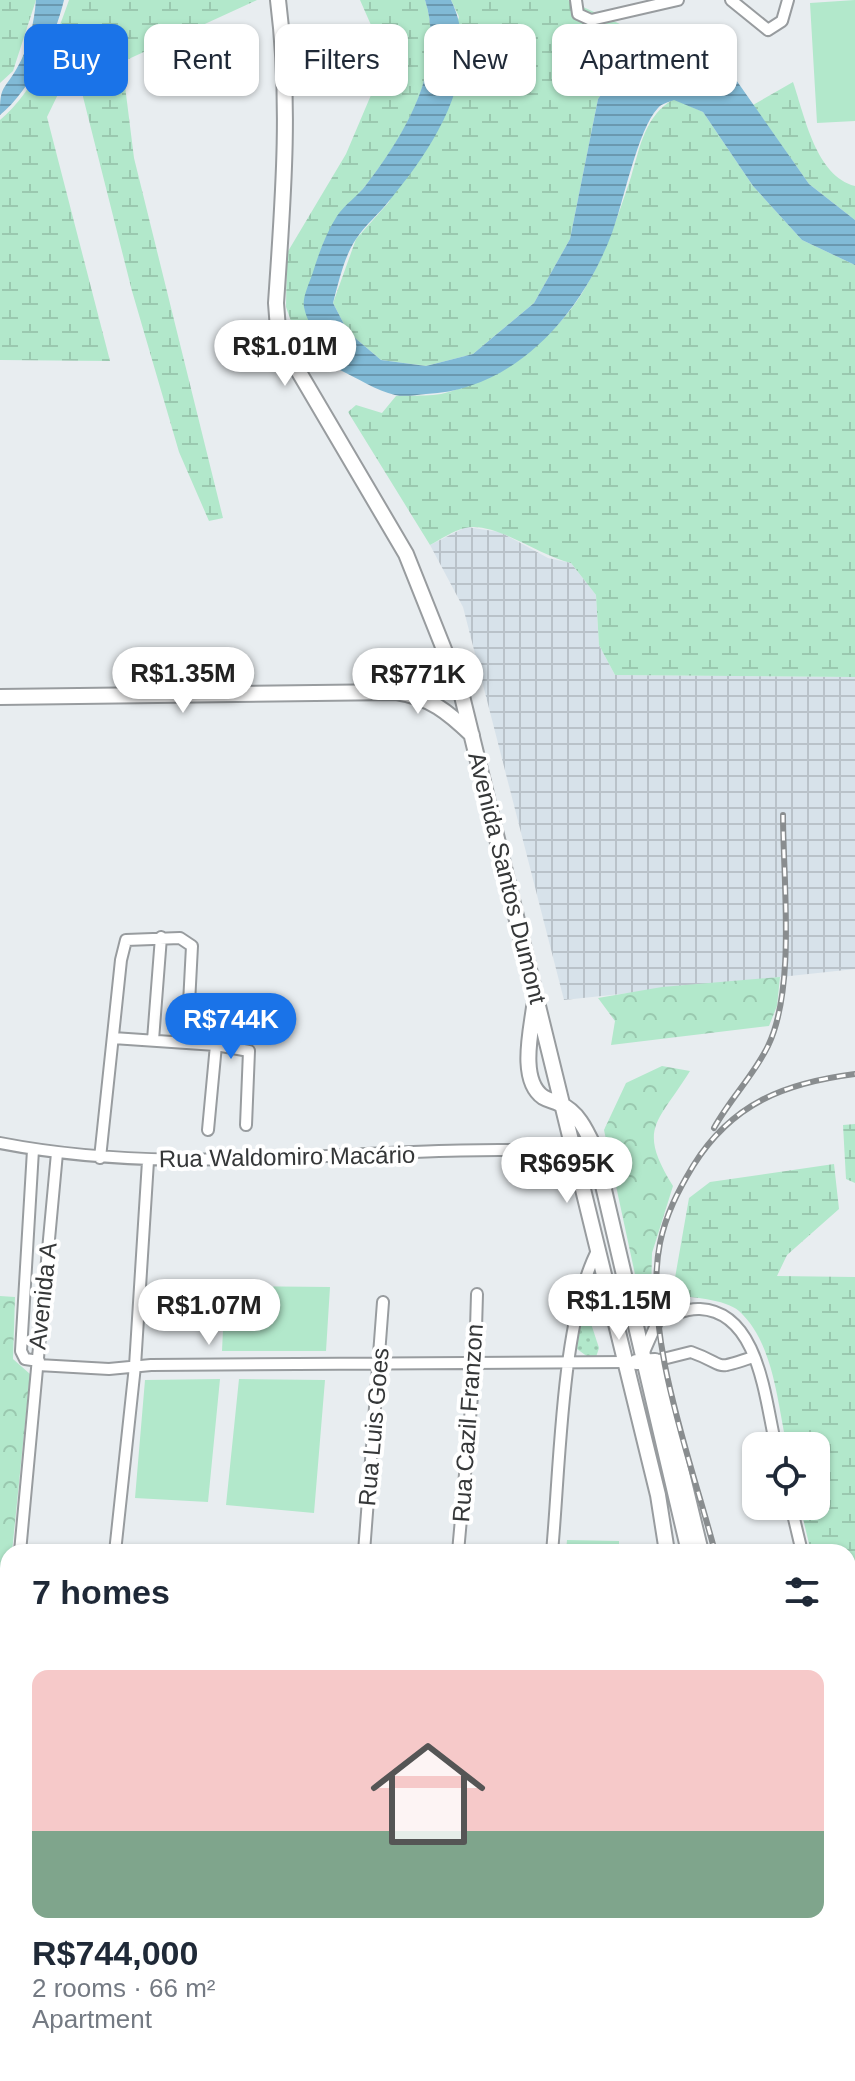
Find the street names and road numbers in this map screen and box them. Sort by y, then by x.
street label: Avenida Santos Dumont [463,749,552,1007]
street label: Rua Waldomiro Macário [159,1141,415,1172]
street label: Avenida A [23,1241,62,1351]
street label: Rua Cazil Franzon [447,1323,488,1523]
street label: Rua Luis Goes [353,1347,394,1507]

